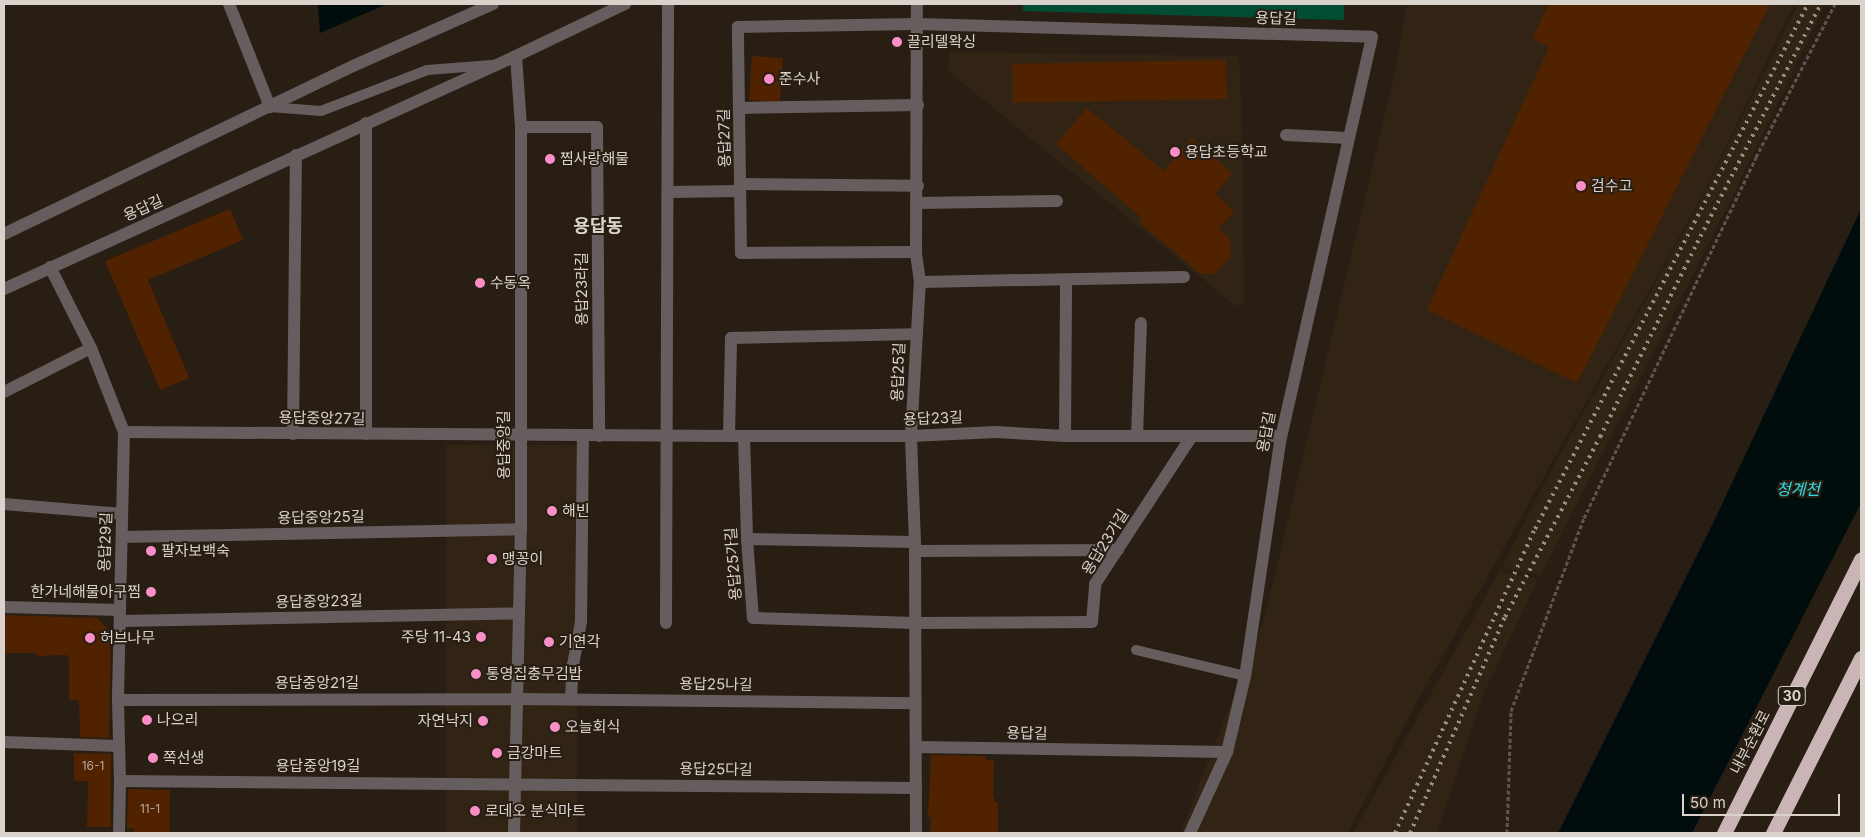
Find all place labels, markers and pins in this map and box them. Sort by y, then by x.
place label: 끌리델왁싱 [907,33,976,51]
marker: 끌리델왁싱 [891,36,903,48]
place label: 준수사 [779,70,820,88]
marker: 준수사 [763,73,775,85]
place label: 용답초등학교 [1185,143,1268,161]
marker: 용답초등학교 [1169,146,1181,158]
place label: 찜사랑해물 [560,150,629,168]
marker: 찜사랑해물 [544,153,556,165]
place label: 검수고 [1591,177,1632,195]
marker: 검수고 [1575,180,1587,192]
place label: 수동옥 [490,274,531,292]
marker: 수동옥 [474,277,486,289]
place label: 해빈 [562,502,590,520]
marker: 해빈 [546,505,558,517]
place label: 팔자보백숙 [161,542,230,560]
marker: 팔자보백숙 [145,545,157,557]
place label: 맹꽁이 [502,550,543,568]
marker: 맹꽁이 [486,553,498,565]
place label: 한가네해물아구찜 [31,583,141,601]
marker: 한가네해물아구찜 [145,586,157,598]
place label: 주당 11-43 [401,628,471,646]
place label: 허브나무 [100,629,155,647]
marker: 주당 11-43 [475,631,487,643]
marker: 허브나무 [84,632,96,644]
place label: 기연각 [559,633,600,651]
marker: 기연각 [543,636,555,648]
place label: 통영집충무김밥 [486,665,583,683]
marker: 통영집충무김밥 [470,668,482,680]
place label: 나으리 [157,711,198,729]
place label: 자연낙지 [418,712,473,730]
marker: 나으리 [141,714,153,726]
marker: 자연낙지 [477,715,489,727]
place label: 오늘회식 [565,718,620,736]
marker: 오늘회식 [549,721,561,733]
place label: 금강마트 [507,744,562,762]
marker: 금강마트 [491,747,503,759]
place label: 쪽선생 [163,749,204,767]
marker: 쪽선생 [147,752,159,764]
place label: 로데오 분식마트 [485,802,586,820]
marker: 로데오 분식마트 [469,805,481,817]

